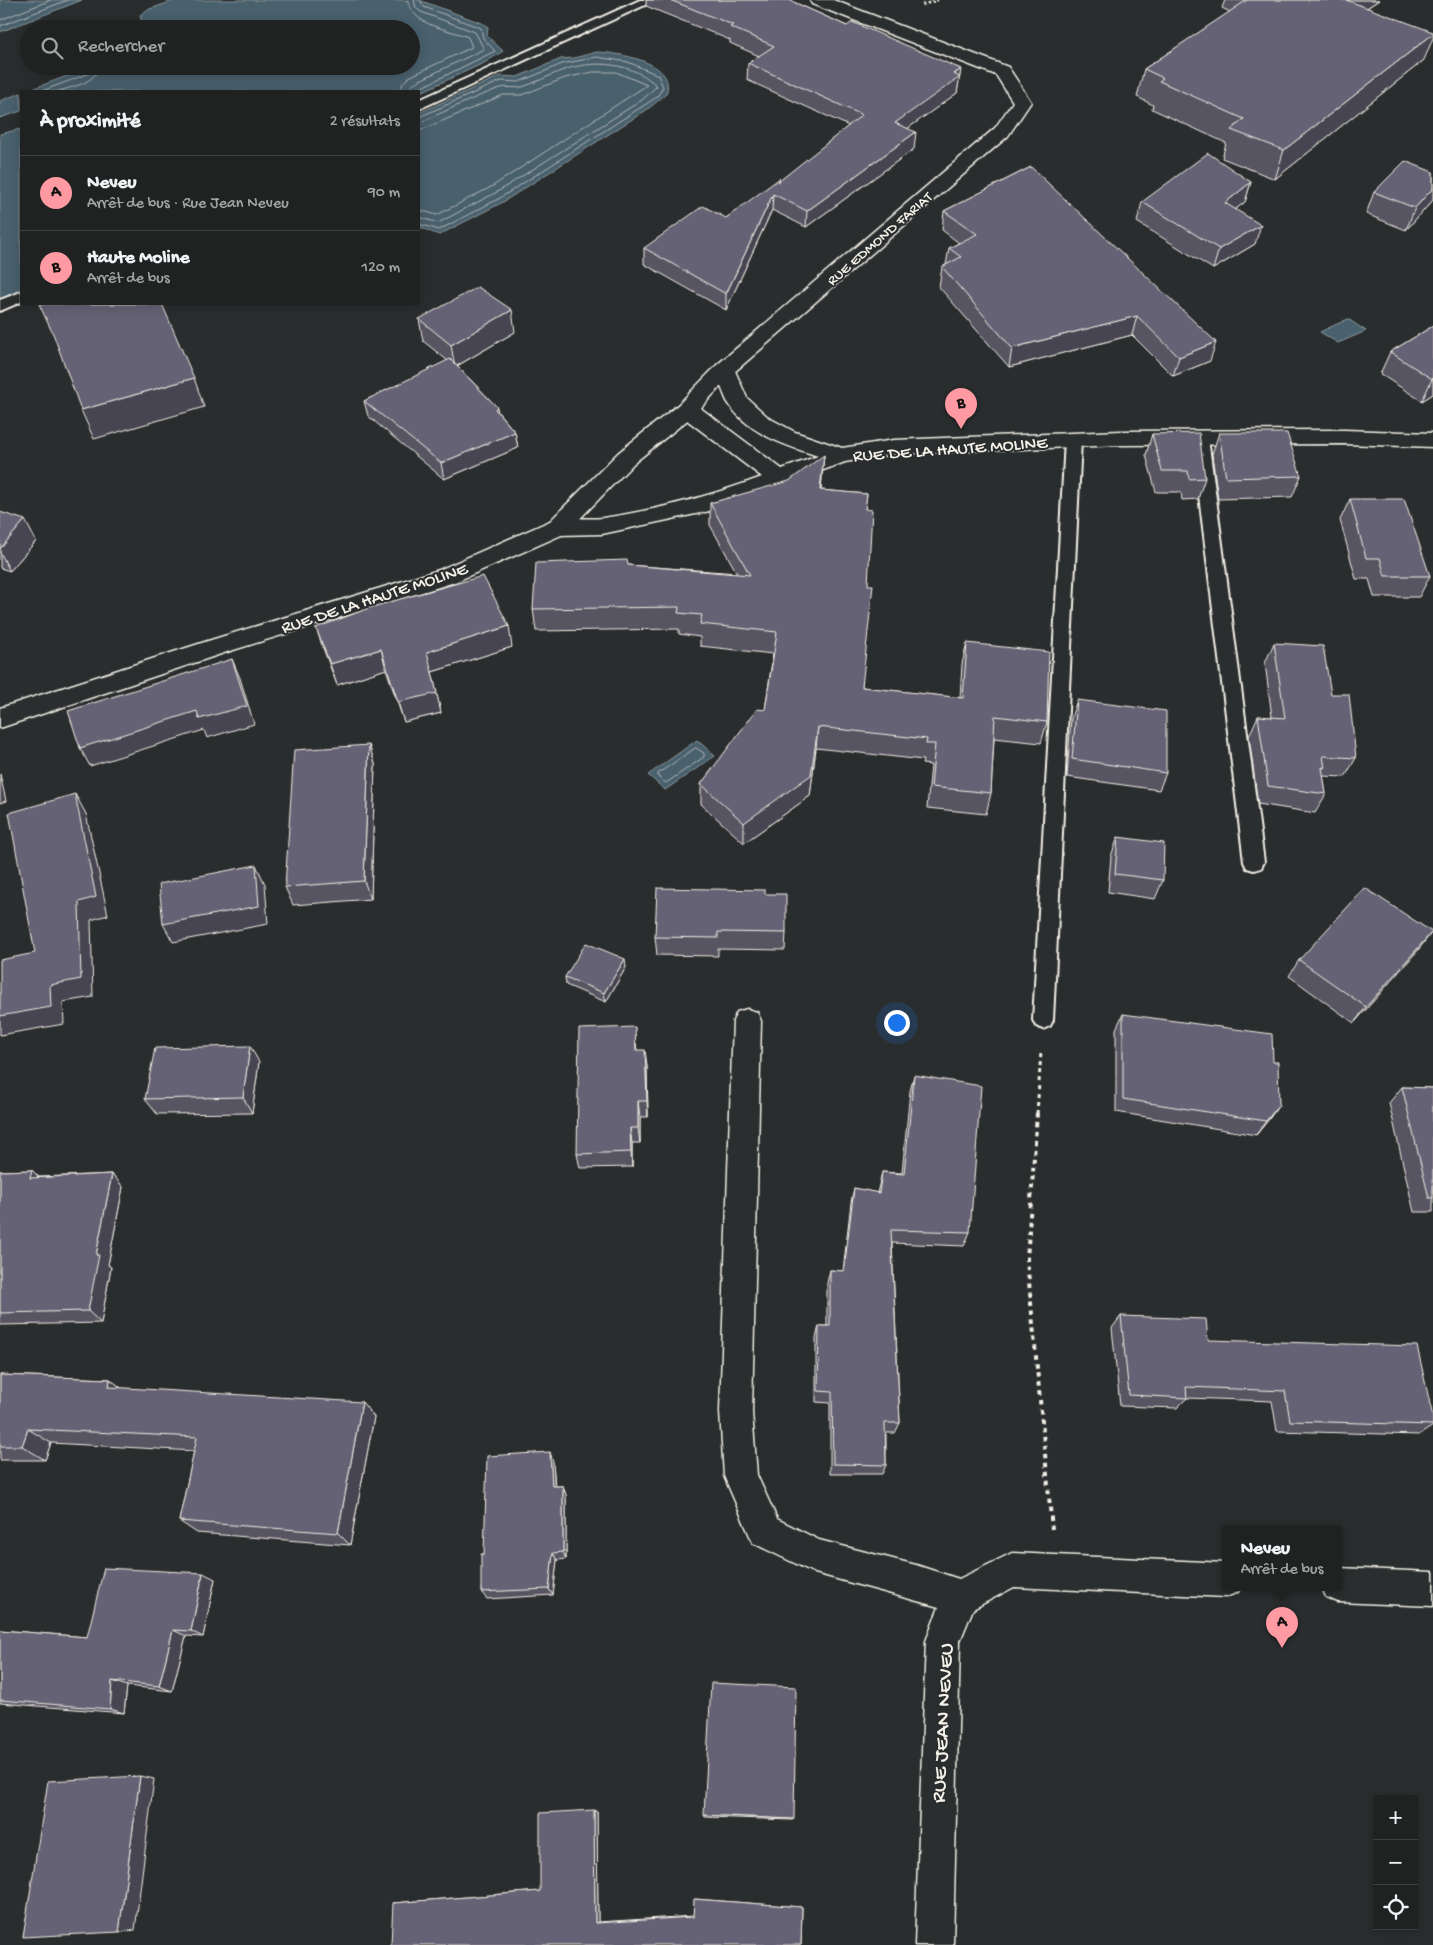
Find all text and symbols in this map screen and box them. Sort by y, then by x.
search box [20,20,420,75]
icon: search [38,34,66,62]
text: Rechercher [78,36,164,59]
text: À proximité [40,110,141,135]
text: 2 résultats [330,113,400,132]
text: Neveu [87,172,136,195]
text: A [51,184,61,203]
text: 90 m [368,184,400,203]
street label: RUE EDMOND FARIAT [824,188,938,290]
text: Arrêt de bus · Rue Jean Neveu [87,195,289,214]
text: Haute Moline [87,247,190,270]
text: B [52,259,60,278]
text: 120 m [361,259,400,278]
text: Arrêt de bus [87,270,170,289]
pin: B [945,388,977,429]
street label: RUE DE LA HAUTE MOLINE [852,433,1049,468]
street label: RUE DE LA HAUTE MOLINE [279,559,471,639]
your location [884,1010,910,1036]
popup [1222,1526,1342,1591]
text: Neveu [1241,1538,1290,1561]
text: Arrêt de bus [1241,1561,1323,1580]
pin: A [1266,1607,1298,1648]
street label: RUE JEAN NEVEU [928,1643,961,1804]
map controls [1373,1795,1418,1930]
button: + [1373,1795,1418,1840]
button: − [1373,1840,1418,1885]
button: locate [1373,1885,1418,1930]

